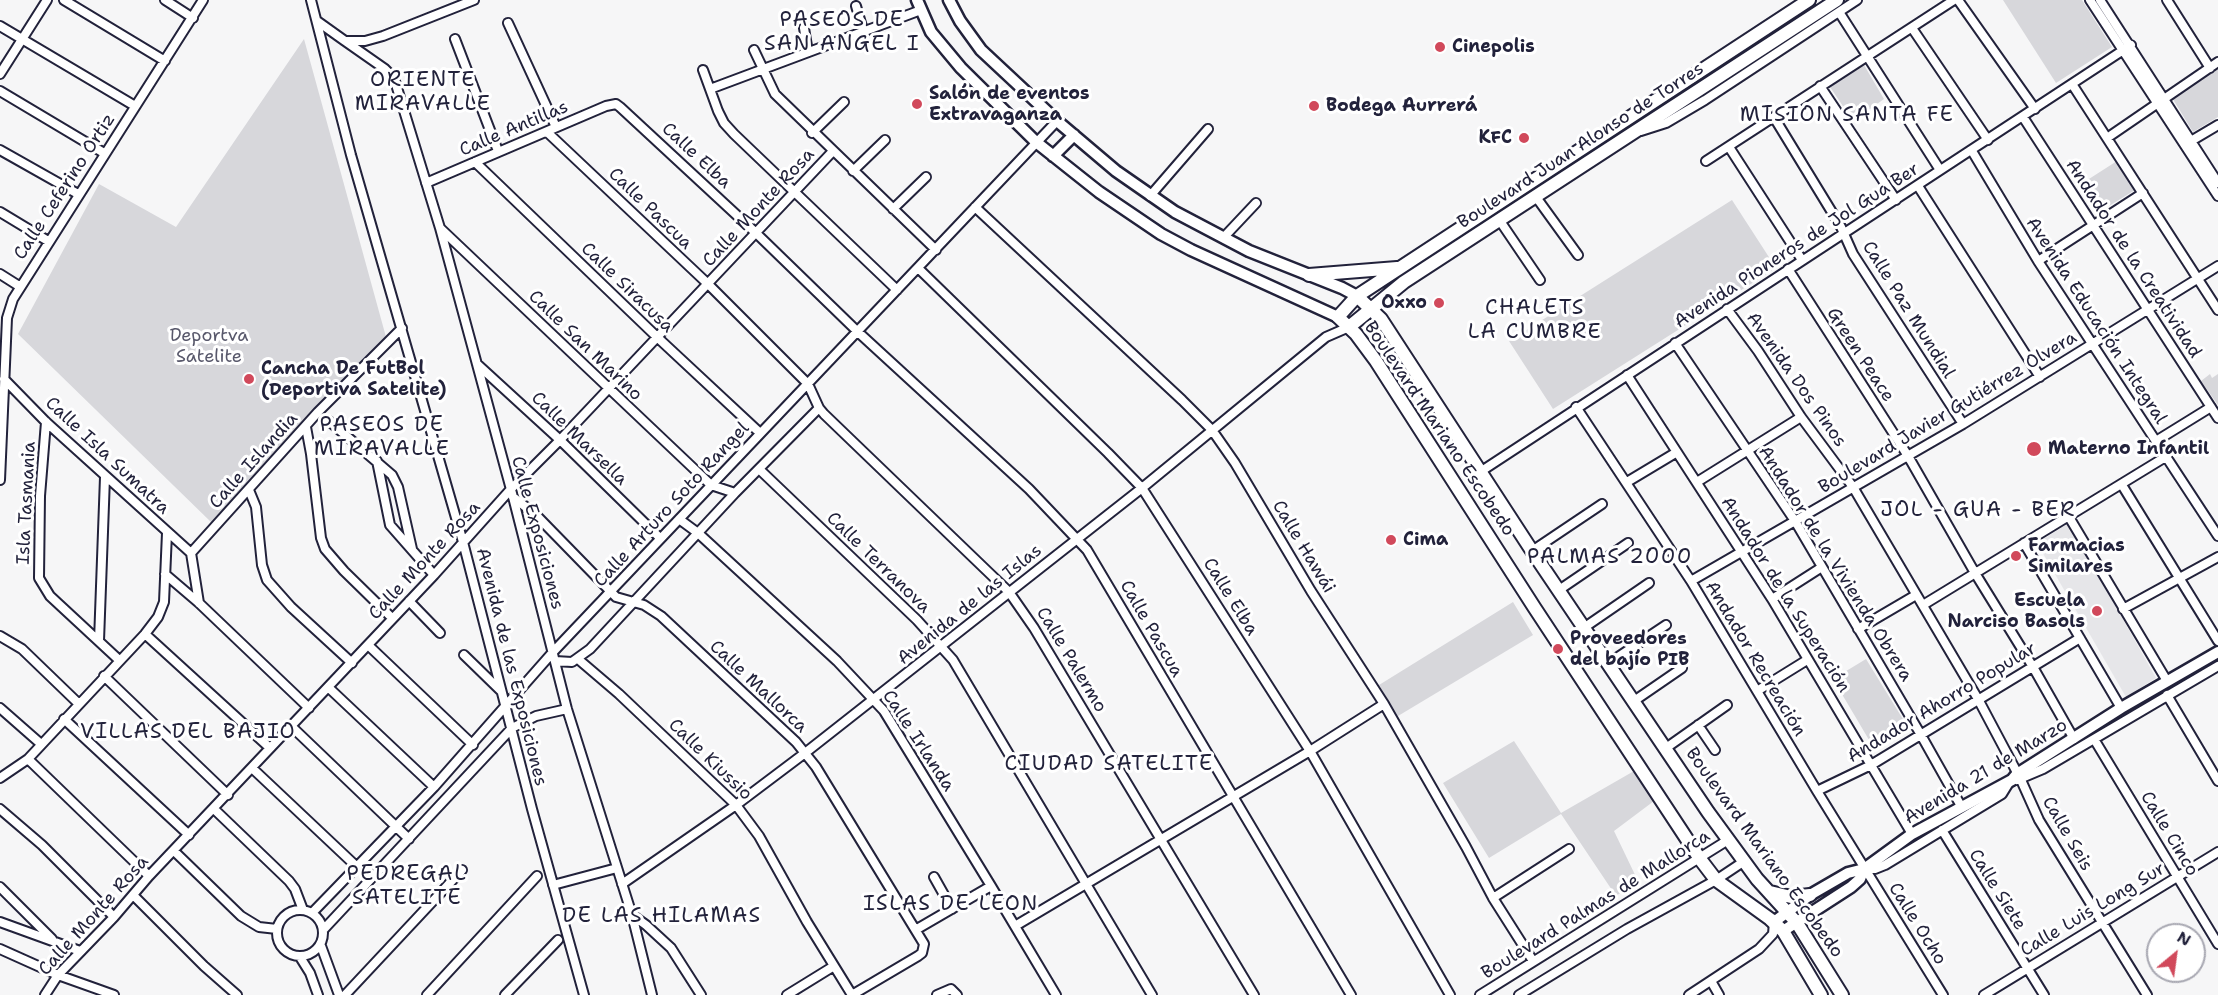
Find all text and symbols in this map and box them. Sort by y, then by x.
district label: PASEOS DE SAN ANGEL I [764,8,920,58]
place label: Cinepolis [1452,36,1535,58]
marker: Cinepolis [1433,40,1447,54]
street label: Boulevard Juan Alonso de Torres [1454,58,1708,234]
district label: ORIENTE MIRAVALLE [355,68,491,118]
place label: Salón de eventos Extravaganza [929,83,1089,125]
place label: Bodega Aurrerá [1326,95,1477,117]
street label: Calle Antillas [456,96,572,162]
marker: Salón de eventos Extravaganza [910,97,924,111]
marker: Bodega Aurrerá [1307,99,1321,113]
district label: MISION SANTA FE [1740,103,1954,129]
street label: Calle Ceferino Ortiz [10,110,120,264]
street label: Calle Elba [657,118,735,194]
place label: KFC [1478,127,1512,149]
marker: KFC [1517,131,1531,145]
street label: Calle Monte Rosa [699,144,819,272]
street label: Andador de la Creatividad [2061,155,2205,363]
street label: Avenida Pioneros de Jol Gua Ber [1671,159,1923,333]
street label: Calle Pascua [604,164,696,254]
street label: Avenida Educación Integral [2021,214,2171,428]
street label: Calle Paz Mundial [1857,237,1959,383]
street label: Calle Siracusa [576,238,678,338]
street label: Calle San Marino [524,286,646,406]
place label: Oxxo [1381,292,1427,314]
marker: Oxxo [1432,296,1446,310]
district label: CHALETS LA CUMBRE [1468,296,1602,346]
street label: Green Peace [1822,304,1898,406]
street label: Avenida Dos Pinos [1741,308,1851,452]
street label: Boulevard Mariano Escobedo [1359,318,1519,540]
park label: Deportva Satelite [170,325,248,368]
street label: Boulevard Javier Gutiérrez Olvera [1815,327,2081,499]
place label: Cancha De FutBol (Deportiva Satelite) [261,358,446,400]
marker: Cancha De FutBol (Deportiva Satelite) [242,372,256,386]
street label: Calle Marsella [526,388,632,490]
street label: Calle Isla Sumatra [40,393,174,519]
street label: Calle Islandia [205,408,303,514]
district label: PASEOS DE MIRAVALLE [314,413,450,463]
street label: Calle Arturo Soto Rangel [590,418,754,592]
place label: Materno Infantil [2048,438,2209,460]
marker: Materno Infantil [2025,440,2043,458]
street label: Isla Tasmania [13,441,41,565]
street label: Andador de la Vivienda Obrera [1753,442,1917,686]
street label: Calle Exposiciones [506,454,568,612]
street label: Andador de la Superación [1716,493,1854,697]
street label: Calle Monte Rosa [365,497,485,625]
street label: Calle Hawái [1267,497,1339,597]
district label: JOL - GUA - BER [1880,498,2076,524]
street label: Calle Terranova [821,508,935,618]
place label: Cima [1403,529,1448,551]
marker: Cima [1384,533,1398,547]
place label: Farmacias Similares [2028,535,2125,578]
street label: Avenida de las Islas [893,540,1047,670]
district label: PALMAS 2000 [1527,545,1693,571]
street label: Avenida de las Exposiciones [471,546,551,788]
marker: Farmacias Similares [2009,549,2023,563]
street label: Calle Elba [1198,554,1262,640]
street label: Calle Pascua [1115,577,1187,681]
street label: Andador Recreación [1700,577,1810,741]
place label: Escuela Narciso Basols [1948,590,2085,632]
street label: Calle Palermo [1031,603,1111,717]
marker: Escuela Narciso Basols [2090,604,2104,618]
place label: Proveedores del bajío PIB [1570,628,1690,670]
street label: Calle Mallorca [705,636,811,738]
street label: Andador Ahorro Popular [1844,638,2040,768]
marker: Proveedores del bajío PIB [1551,642,1565,656]
street label: Calle Irlanda [877,686,959,796]
street label: Calle Kiussio [664,715,756,805]
street label: Avenida 21 de Marzo [1900,715,2072,829]
district label: VILLAS DEL BAJIO [80,720,296,746]
street label: Boulevard Mariano Escobedo [1681,744,1847,962]
district label: CIUDAD SATELITE [1004,752,1214,778]
street label: Calle Cinco [2135,788,2203,880]
street label: Calle Seis [2037,793,2097,875]
street label: Boulevard Palmas de Mallorca [1478,826,1714,984]
street label: Calle Siete [1964,846,2030,934]
street label: Calle Monte Rosa [34,852,154,980]
street label: Calle Luis Long Sur [2017,858,2169,962]
district label: PEDREGAL SATELITE [347,862,467,912]
street label: Calle Ocho [1883,879,1951,969]
district label: ISLAS DE LEON [863,892,1039,918]
district label: DE LAS HILAMAS [562,904,762,930]
north arrow [2146,923,2206,983]
text: N [2173,926,2195,951]

